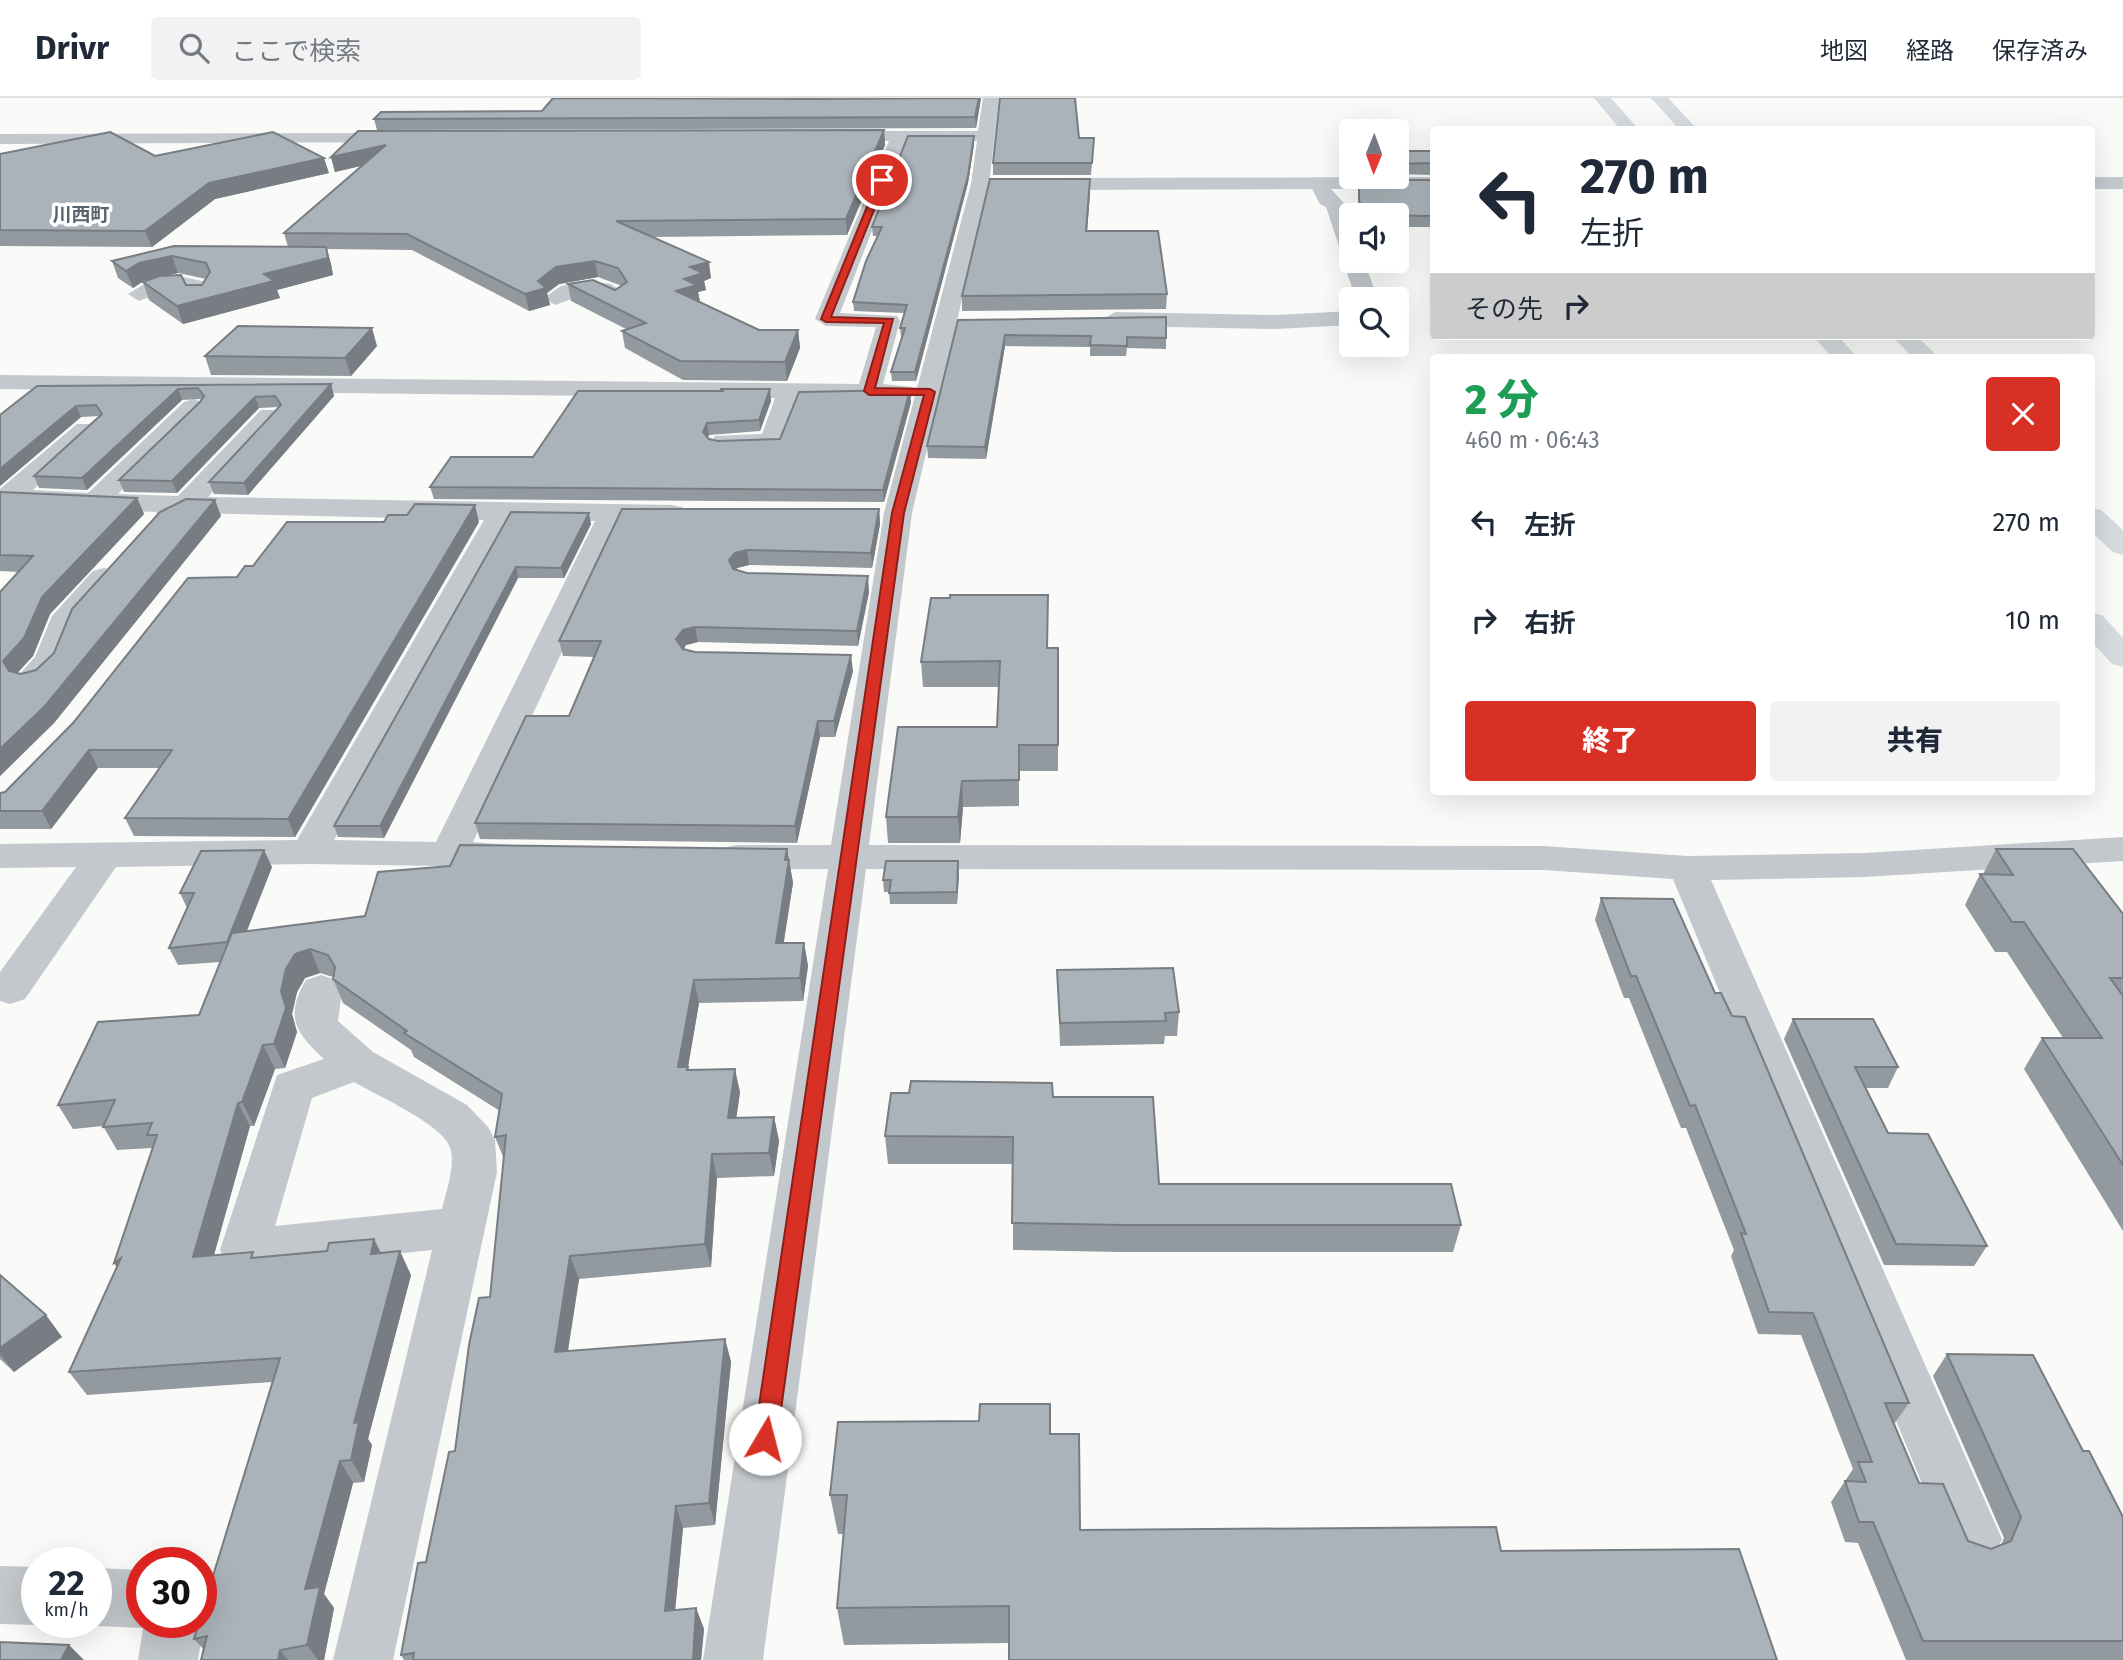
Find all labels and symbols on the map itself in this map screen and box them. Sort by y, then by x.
north arrow [1339,119,1409,189]
pin [852,150,912,210]
district label: 川西町 [52,203,110,226]
position arrow [728,1402,802,1476]
speed limit sign: 30 [126,1547,217,1638]

